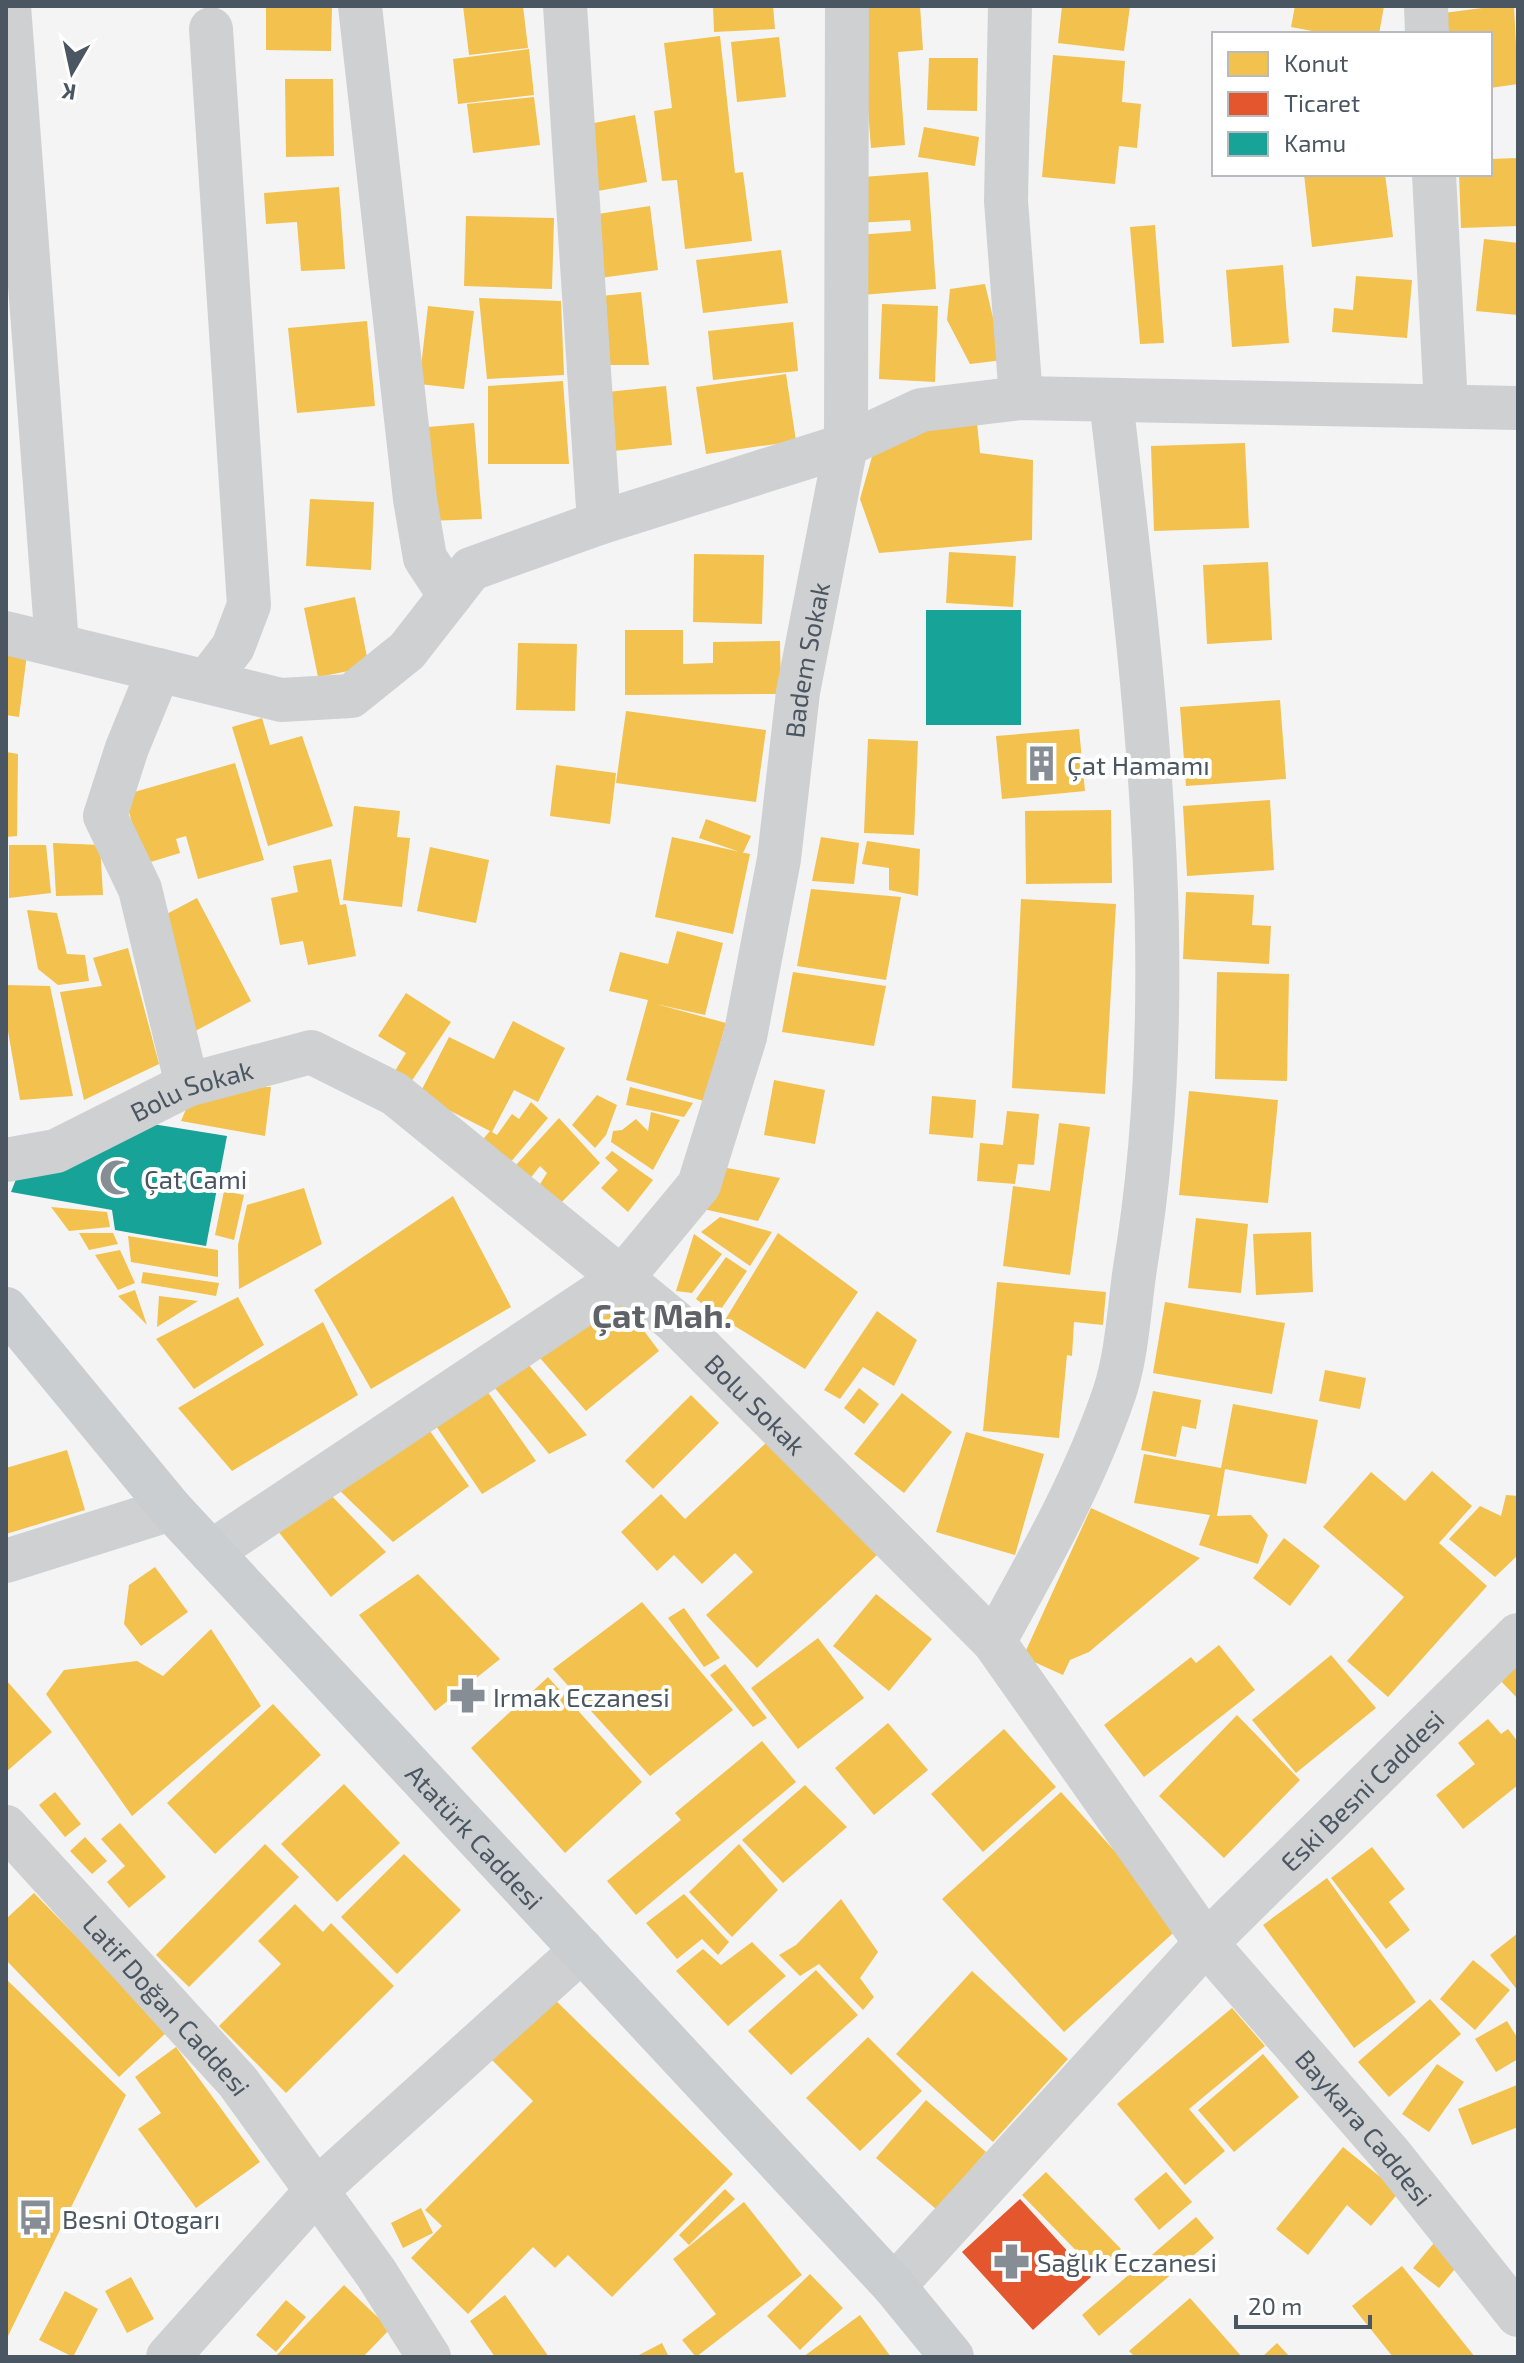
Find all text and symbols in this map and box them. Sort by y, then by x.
north arrow [32,32,112,112]
legend [1212,32,1492,176]
text: Konut [1284,48,1348,77]
text: K [60,79,78,107]
text: Ticaret [1284,88,1360,117]
text: Kamu [1284,128,1346,157]
street label: Badem Sokak [777,579,835,739]
building icon: Çat Hamamı [1022,745,1060,783]
place label: Çat Hamamı [1067,749,1210,782]
street label: Bolu Sokak [124,1053,256,1127]
mosque icon: Çat Cami [99,1159,137,1197]
place label: Çat Cami [144,1163,247,1196]
district label: Çat Mah. [592,1294,732,1337]
street label: Bolu Sokak [700,1347,813,1460]
pharmacy icon: Irmak Eczanesi [448,1677,486,1715]
place label: Irmak Eczanesi [493,1681,670,1712]
street label: Eski Besni Caddesi [1273,1703,1449,1877]
street label: Atatürk Caddesi [400,1757,550,1915]
street label: Latif Doğan Caddesi [78,1908,258,2101]
street label: Baykara Caddesi [1290,2043,1440,2211]
bus stop icon: Besni Otogarı [17,2199,55,2237]
place label: Besni Otogarı [62,2203,220,2234]
pharmacy icon: Sağlık Eczanesi [992,2242,1030,2280]
place label: Sağlık Eczanesi [1037,2246,1217,2277]
scale bar [1236,2279,1370,2329]
text: 20 m [1248,2291,1302,2320]

